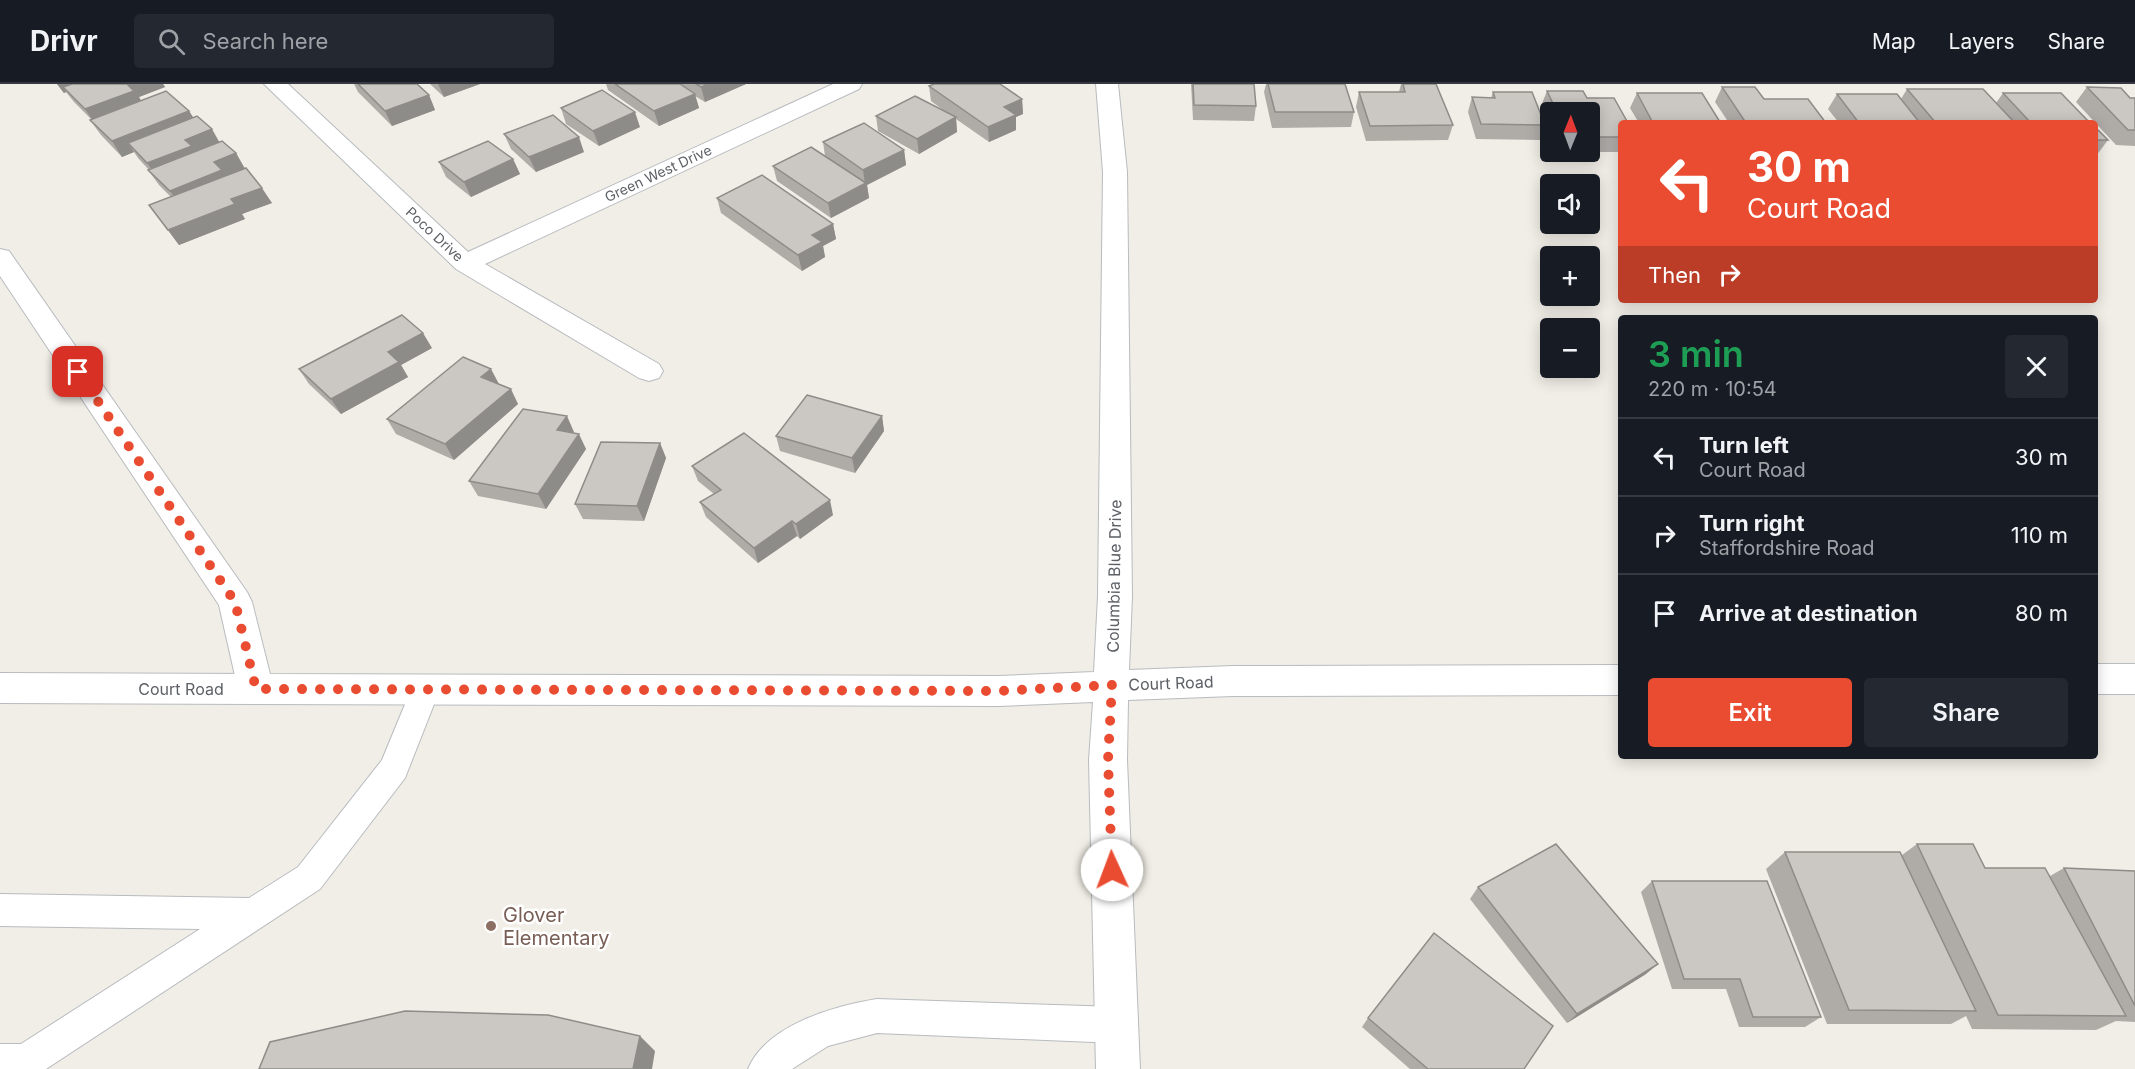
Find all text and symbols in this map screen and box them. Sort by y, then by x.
search box [134,14,554,68]
text: Drivr [30,24,98,58]
icon: search [155,25,188,58]
text: Search here [203,28,328,54]
text: Map [1872,29,1916,54]
text: Layers [1949,29,2015,54]
text: Share [2048,29,2105,54]
north arrow [1540,102,1600,162]
map controls [1540,102,1600,378]
street label: Green West Drive [602,141,714,205]
text: 30 m [1747,141,1851,192]
icon: left [1648,144,1726,222]
button: sound [1540,174,1600,234]
text: Court Road [1747,192,1891,225]
street label: Poco Drive [403,203,467,265]
button: + [1540,246,1600,306]
icon: right [1713,258,1746,291]
text: Then [1648,262,1701,288]
button: − [1540,318,1600,378]
text: 3 min [1648,332,1744,376]
button: close [2005,335,2068,398]
pin [52,346,103,397]
icon: arrive [61,355,94,388]
text: 220 m · 10:54 [1648,377,1777,401]
text: Turn left [1699,432,1789,458]
icon: left [1648,441,1681,474]
text: 30 m [2015,444,2068,470]
text: Court Road [1699,458,1806,482]
street label: Columbia Blue Drive [1103,499,1125,653]
text: Turn right [1699,510,1805,536]
icon: right [1648,519,1681,552]
text: 110 m [2011,522,2068,548]
text: Staffordshire Road [1699,536,1875,560]
icon: arrive [1648,597,1681,630]
text: Arrive at destination [1699,600,1918,626]
text: 80 m [2015,600,2068,626]
street label: Court Road [1128,672,1214,694]
button: Exit [1648,678,1852,747]
button: Share [1864,678,2068,747]
street label: Court Road [138,679,224,699]
position arrow [1080,838,1144,902]
place label: Glover Elementary [503,903,609,950]
marker: Glover Elementary [484,919,498,933]

